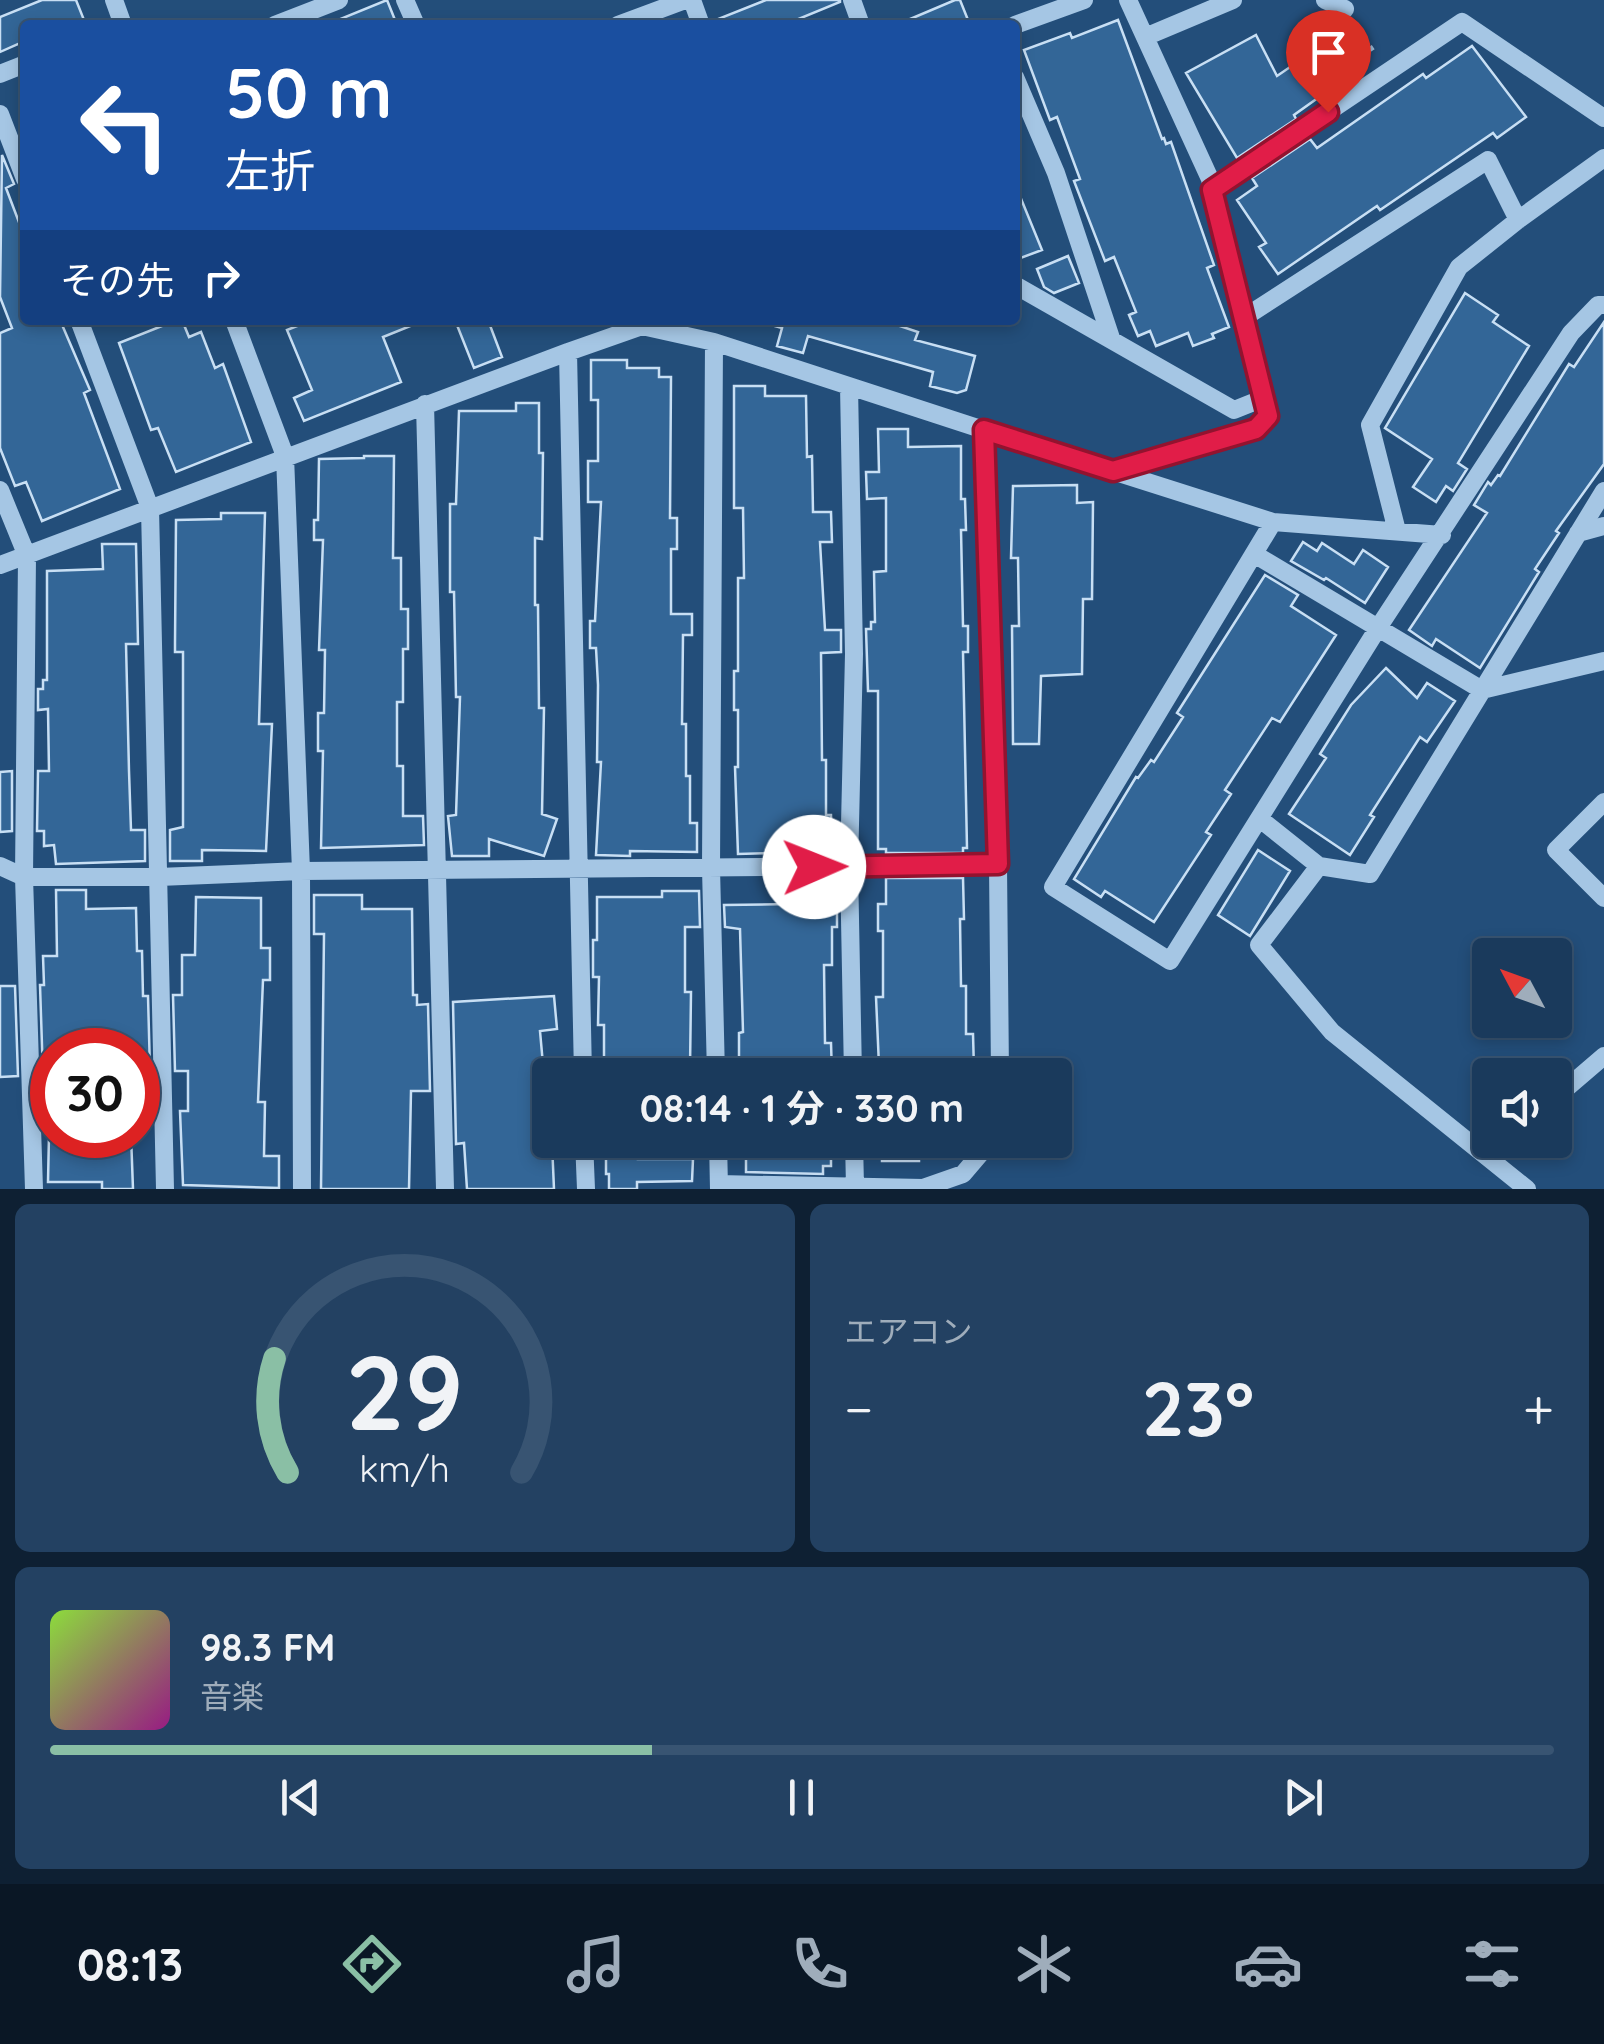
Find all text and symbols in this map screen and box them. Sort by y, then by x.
pin [1286,10,1371,113]
icon: arrive [1301,25,1356,80]
text: 50 m [225,48,392,136]
icon: left [60,60,190,190]
text: 左折 [225,142,315,198]
icon: right [194,250,249,305]
text: その先 [60,256,174,304]
position arrow [762,815,866,919]
north arrow [1472,938,1572,1038]
map controls [1472,938,1572,1158]
speed limit sign: 30 [30,1028,160,1158]
button: sound [1472,1058,1572,1158]
text: 08:14 · 1 分 · 330 m [640,1084,964,1132]
text: エアコン [845,1311,973,1351]
text: 29 [346,1326,464,1456]
text: 23° [1142,1361,1254,1455]
text: − [845,1374,873,1443]
text: + [1523,1374,1554,1443]
text: km/h [359,1446,450,1491]
text: 98.3 FM [200,1623,335,1671]
text: 音楽 [200,1676,264,1716]
icon: previous [273,1770,328,1825]
icon: pause [774,1770,829,1825]
icon: next [1276,1770,1331,1825]
icon: directions [337,1929,407,1999]
icon: music [561,1929,631,1999]
icon: phone [785,1929,855,1999]
icon: climate [1009,1929,1079,1999]
icon: car [1233,1929,1303,1999]
icon: filters [1457,1929,1527,1999]
text: 08:13 [77,1936,183,1992]

